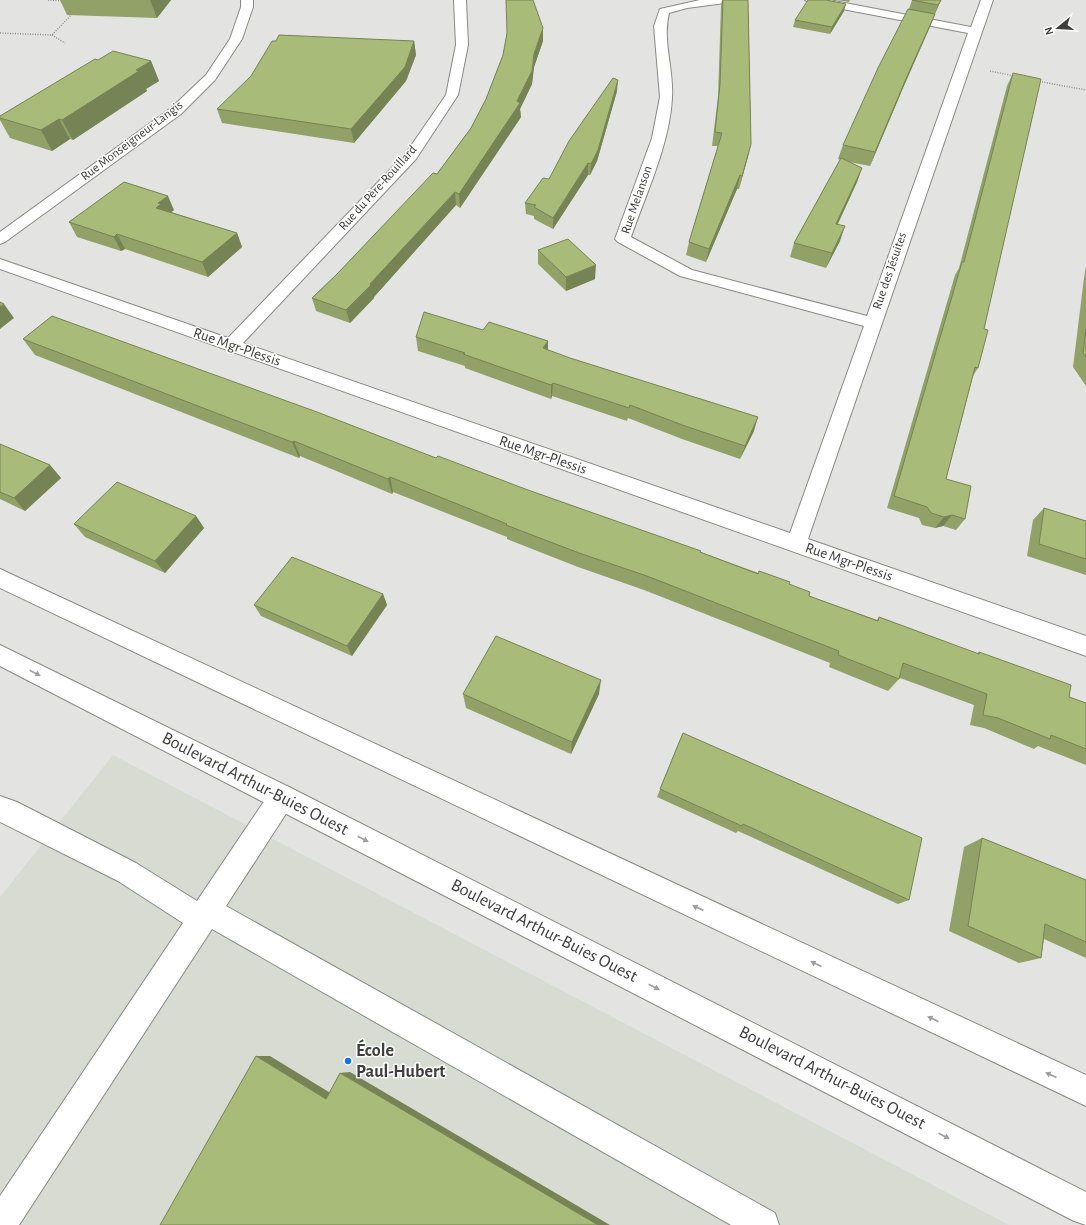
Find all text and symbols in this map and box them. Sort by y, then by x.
north arrow [1038,8,1078,48]
text: N [1043,26,1055,36]
street label: Rue Monseigneur-Langis [79,98,185,183]
street label: Rue du Père-Rouillard [337,143,420,233]
street label: Rue Melanson [619,164,655,236]
street label: Rue des Jésuites [871,231,909,311]
street label: Rue Mgr-Plessis [191,325,283,369]
street label: Rue Mgr-Plessis [497,433,589,477]
street label: Rue Mgr-Plessis [803,540,895,584]
one-way arrow [29,670,41,676]
street label: Boulevard Arthur-Buies Ouest [159,729,351,839]
one-way arrow [358,835,369,842]
street label: Boulevard Arthur-Buies Ouest [448,876,640,986]
one-way arrow [692,905,704,911]
one-way arrow [810,961,821,967]
one-way arrow [648,984,659,990]
one-way arrow [928,1016,939,1022]
street label: Boulevard Arthur-Buies Ouest [736,1023,928,1133]
place label: École Paul-Hubert [356,1039,445,1081]
marker: École Paul-Hubert [343,1056,353,1066]
one-way arrow [1045,1072,1056,1078]
one-way arrow [938,1133,949,1139]

